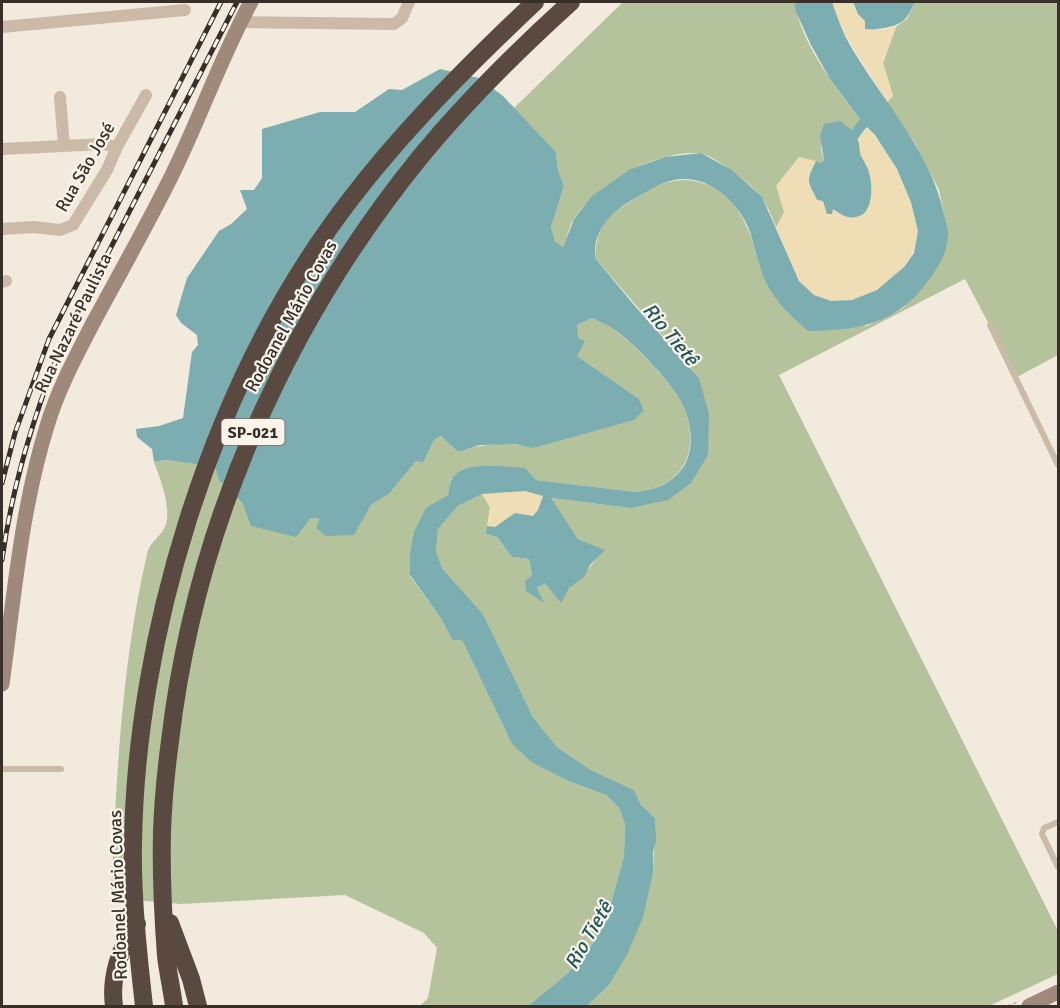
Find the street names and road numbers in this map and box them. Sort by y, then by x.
street label: Rua São José [50,118,120,216]
street label: Rodoanel Mário Covas [240,236,342,396]
street label: Rua Nazaré Paulista [30,249,116,397]
road number: SP-021 [222,419,284,445]
street label: Rodoanel Mário Covas [104,810,132,980]

